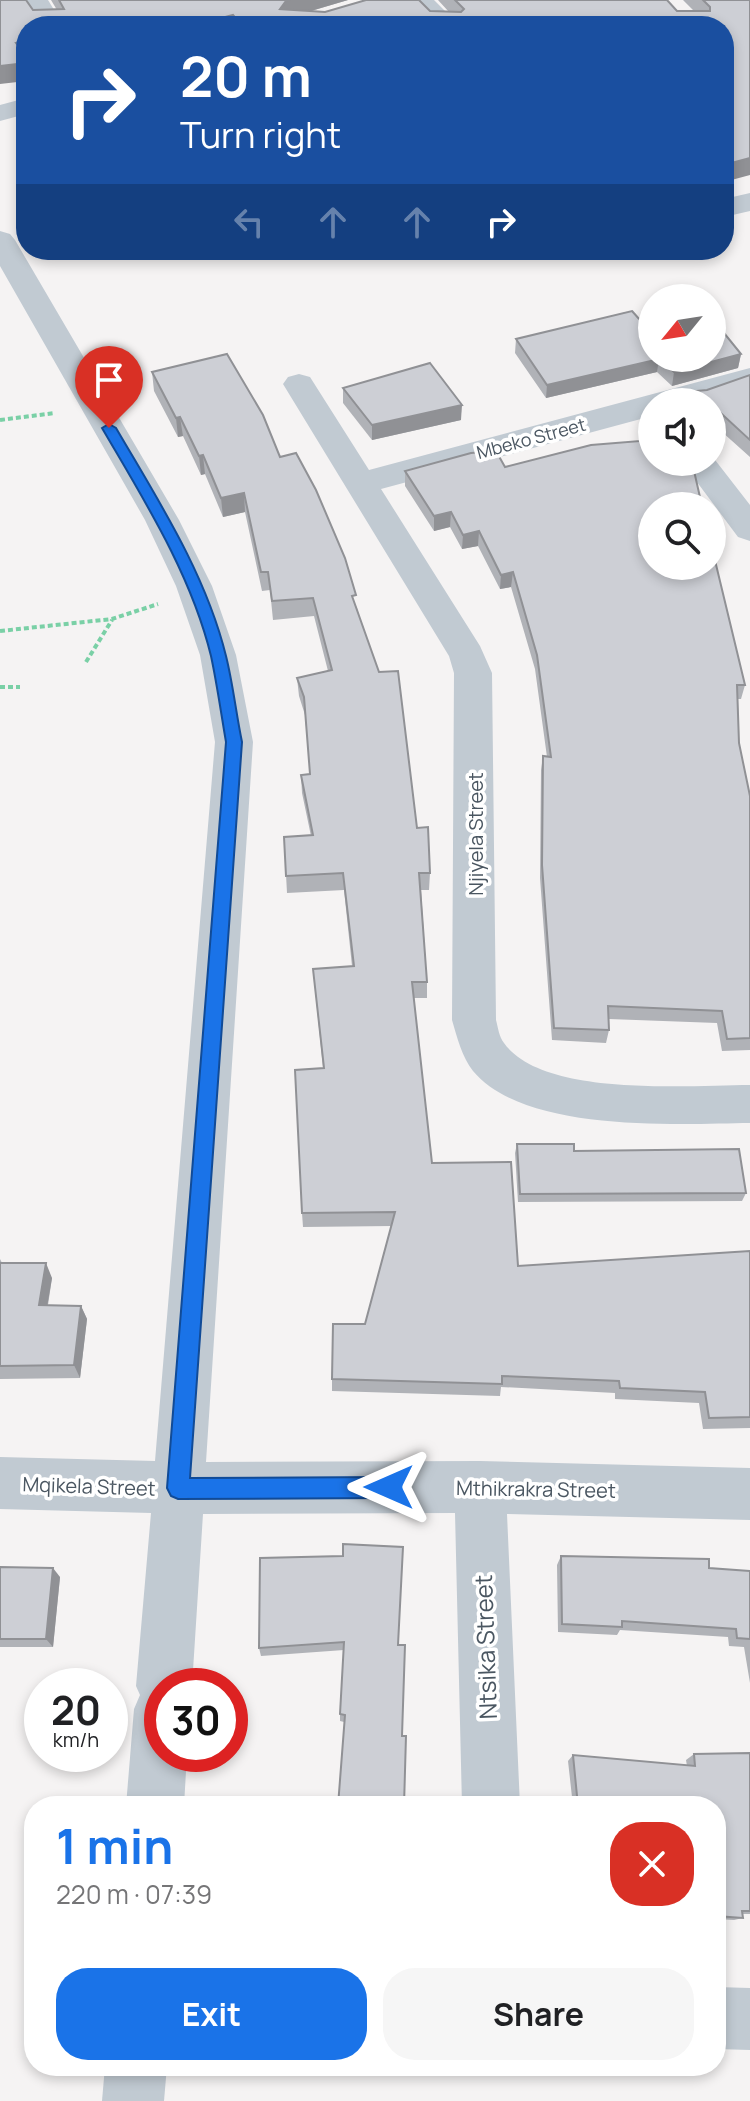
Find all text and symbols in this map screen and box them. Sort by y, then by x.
text: 20 m [180,37,312,114]
icon: right [48,48,152,152]
text: Turn right [180,110,341,159]
icon: left [227,200,271,244]
icon: ahead [311,200,355,244]
icon: ahead [395,200,439,244]
icon: right [479,200,523,244]
north arrow [638,284,726,372]
map controls [638,284,726,580]
pin [75,346,143,428]
icon: arrive [87,358,131,402]
button: sound [638,388,726,476]
street label: Mbeko Street [474,412,588,464]
button: search [638,492,726,580]
street label: Njiyela Street [462,772,489,896]
position arrow [347,1445,431,1529]
street label: Mqikela Street [22,1470,156,1502]
street label: Mthikrakra Street [456,1474,616,1504]
street label: Ntsika Street [466,1574,504,1720]
speed limit sign: 30 [144,1668,248,1772]
text: 20 [51,1682,101,1737]
text: km/h [53,1726,99,1753]
text: 1 min [56,1813,173,1878]
button: close [610,1822,694,1906]
text: 220 m · 07:39 [56,1876,212,1912]
button: Exit [56,1968,367,2060]
button: Share [383,1968,694,2060]

